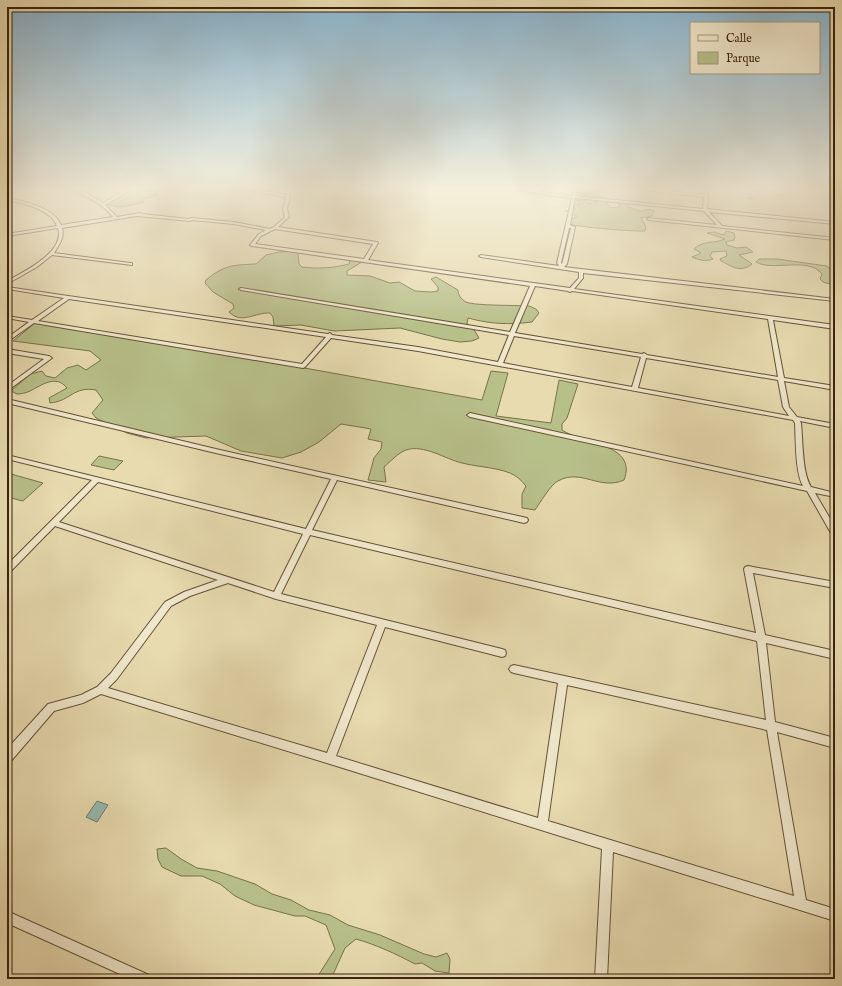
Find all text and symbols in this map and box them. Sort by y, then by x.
legend [690,22,820,74]
text: Calle [726,31,752,46]
text: Parque [726,51,761,67]

